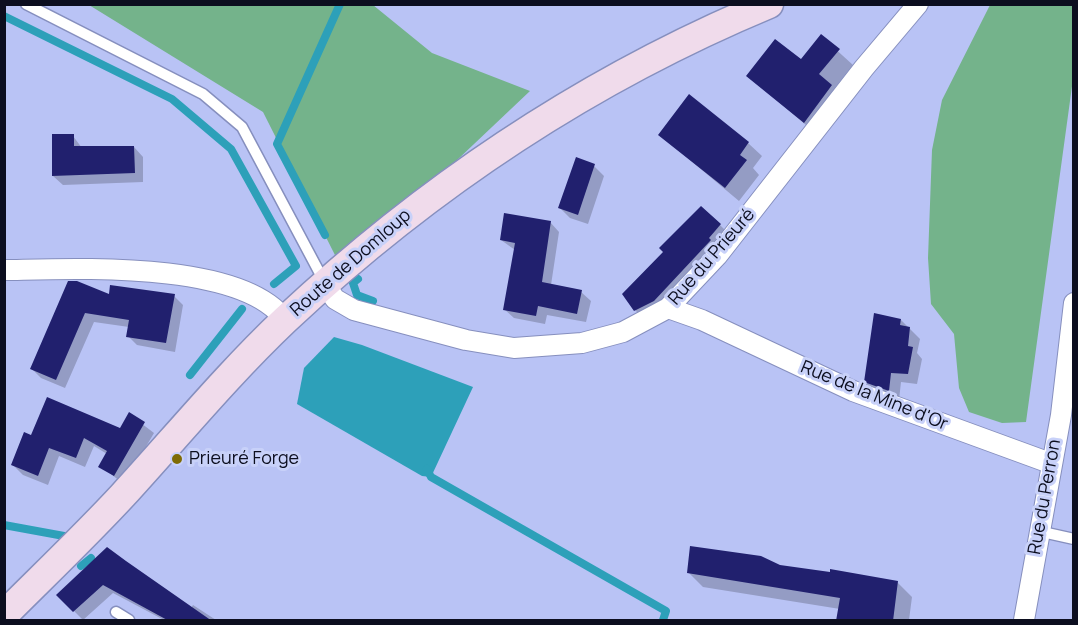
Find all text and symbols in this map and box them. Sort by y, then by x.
street label: Rue du Prieuré [664,204,760,310]
street label: Route de Domloup [286,205,416,321]
street label: Rue de la Mine d'Or [797,357,951,435]
street label: Rue du Perron [1024,438,1066,556]
place label: Prieuré Forge [189,448,299,470]
marker: Prieuré Forge [170,452,184,466]

